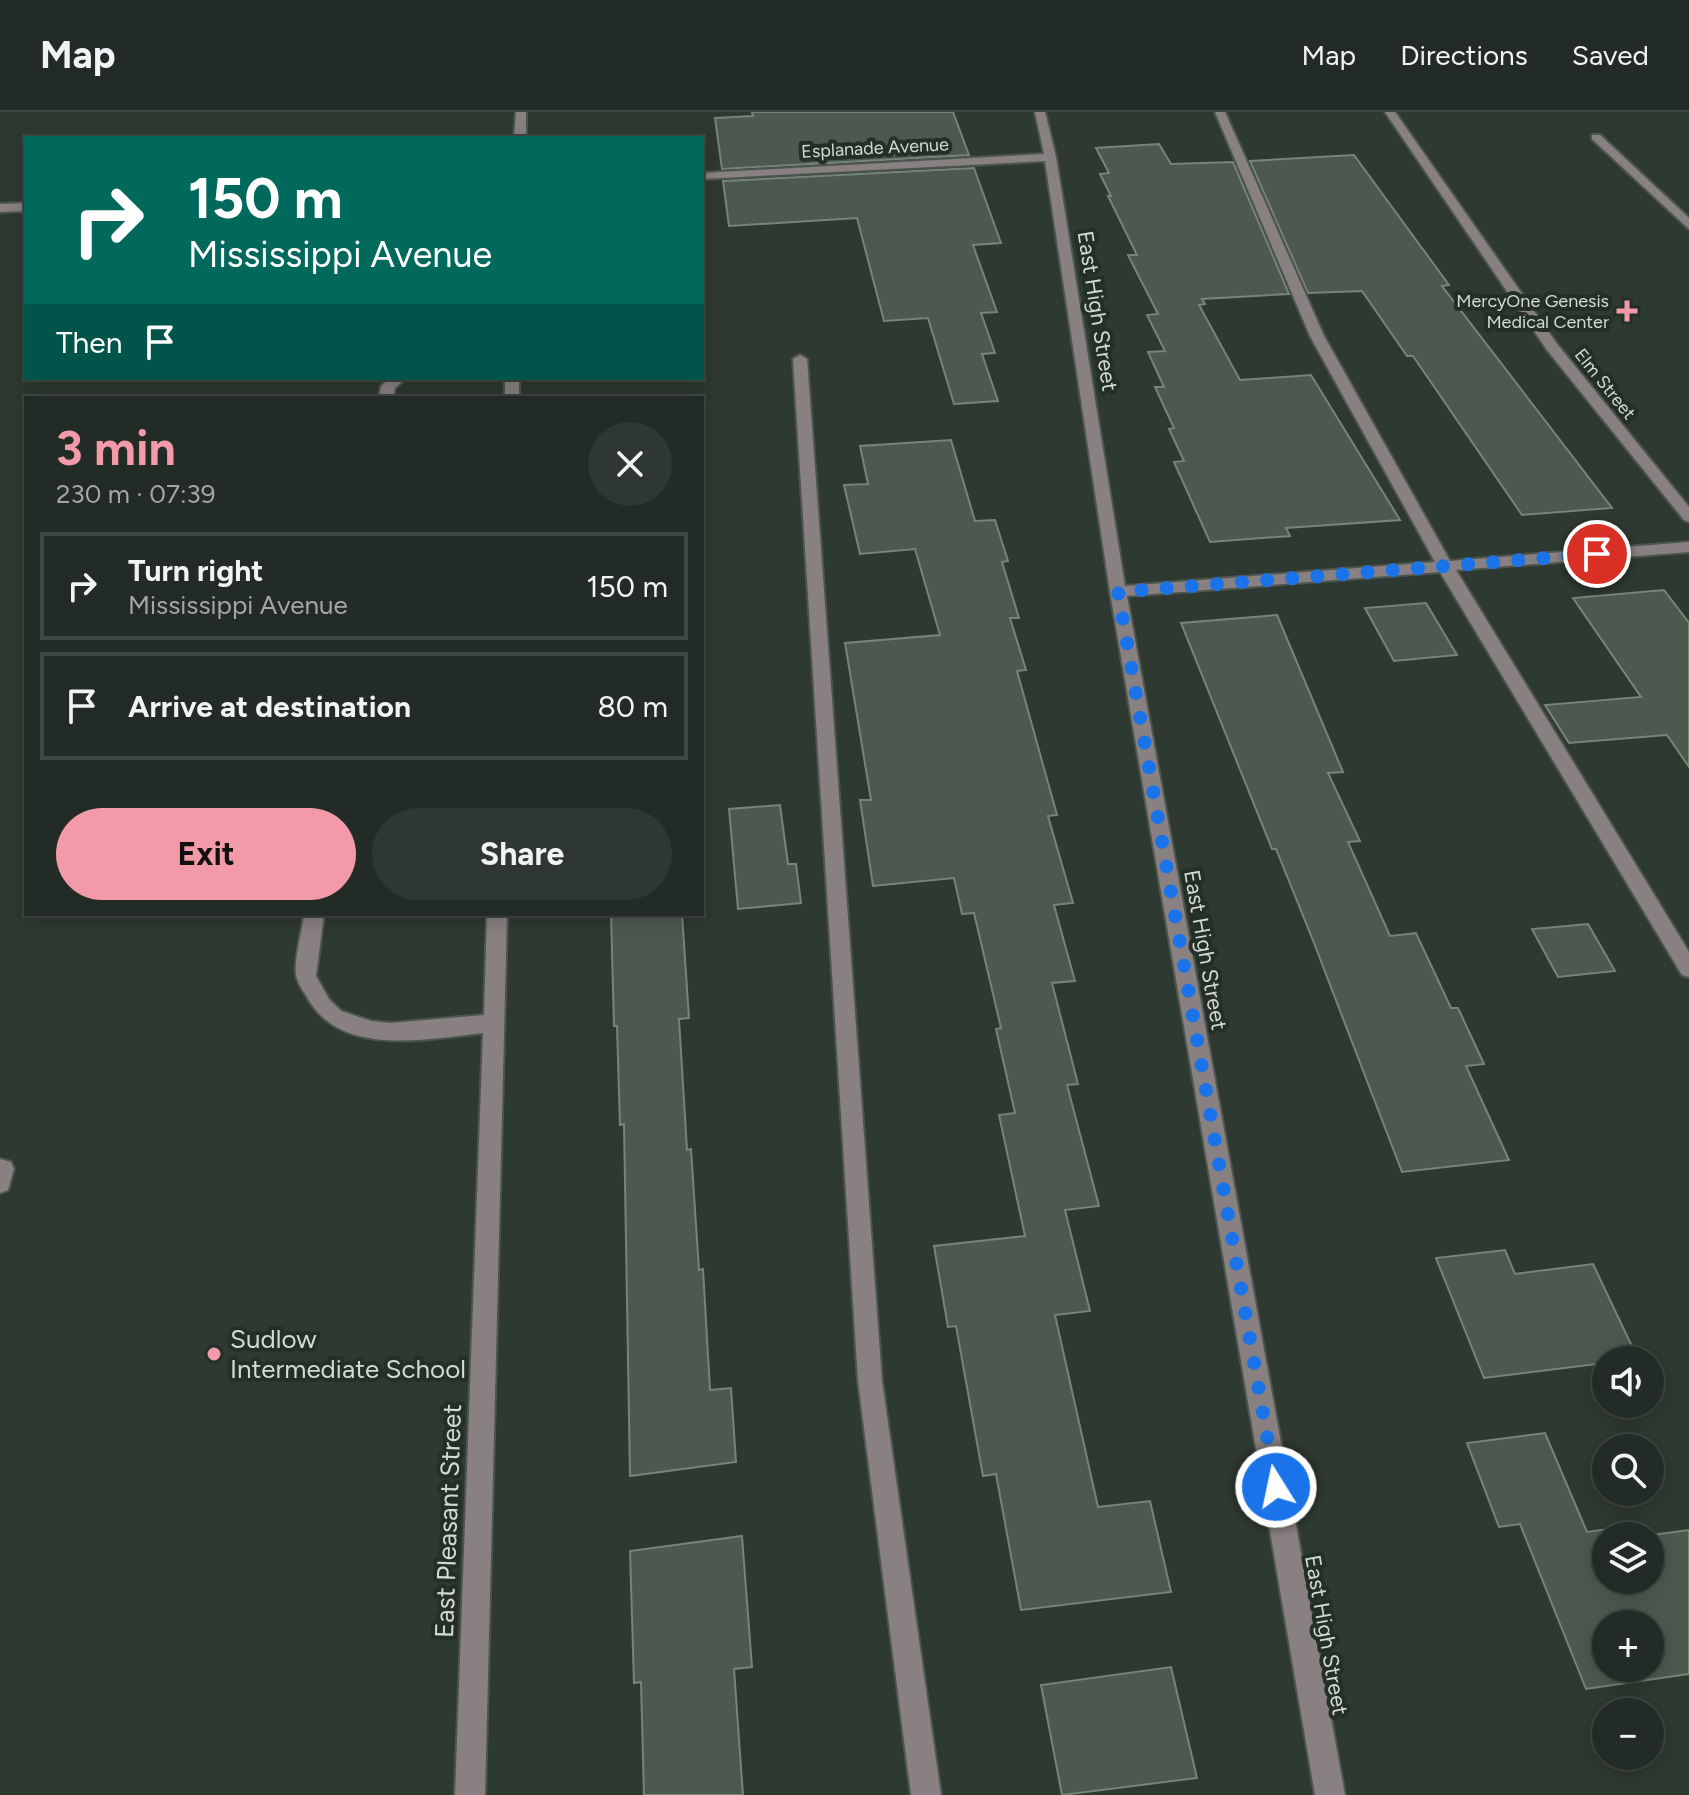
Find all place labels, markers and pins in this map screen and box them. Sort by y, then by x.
place label: MercyOne Genesis Medical Center [1456,290,1609,333]
marker: MercyOne Genesis Medical Center [1616,300,1638,322]
pin [1563,520,1631,588]
place label: Sudlow Intermediate School [230,1323,466,1385]
marker: Sudlow Intermediate School [205,1345,223,1363]

